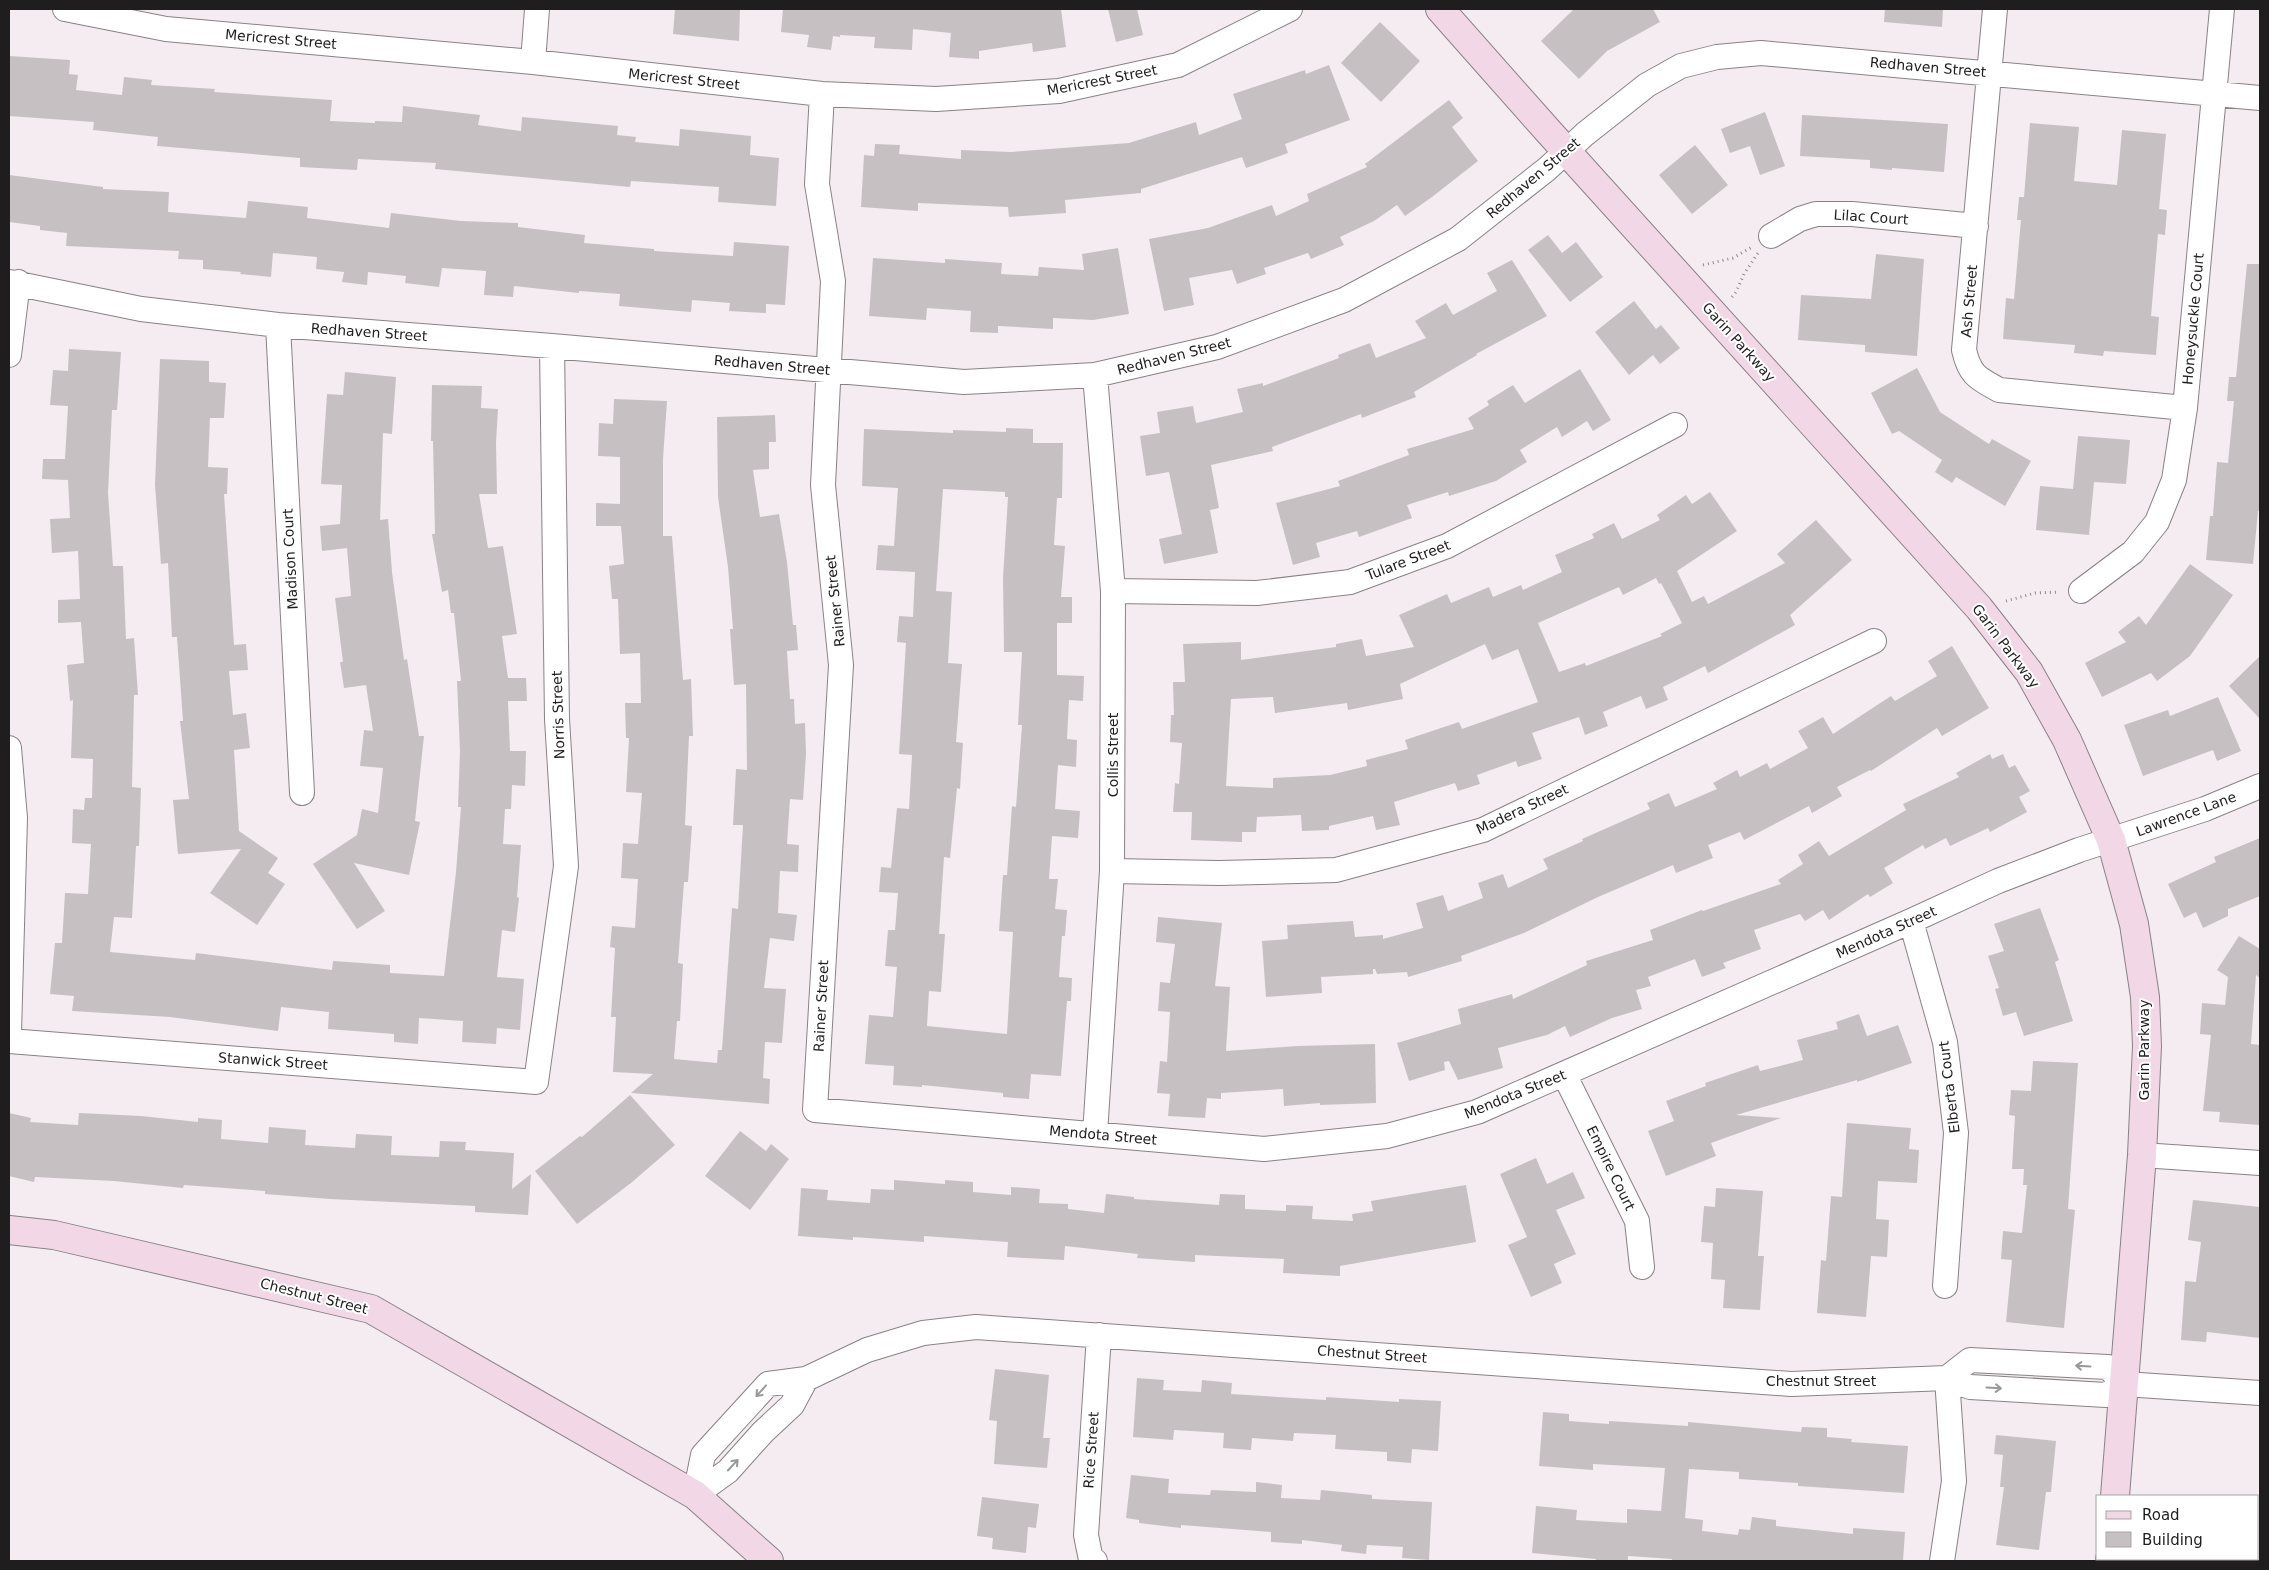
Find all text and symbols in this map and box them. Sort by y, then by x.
street label: Mericrest Street [225,26,338,52]
street label: Redhaven Street [1869,54,1987,80]
street label: Mericrest Street [1046,61,1159,99]
street label: Mericrest Street [628,65,741,93]
street label: Redhaven Street [1483,134,1583,222]
street label: Lilac Court [1833,206,1909,228]
street label: Honeysuckle Court [2179,252,2207,386]
street label: Ash Street [1958,264,1980,338]
street label: Garin Parkway [1699,299,1779,385]
street label: Redhaven Street [310,320,428,344]
street label: Redhaven Street [1115,334,1233,378]
street label: Redhaven Street [713,352,831,378]
street label: Madison Court [279,508,301,610]
street label: Tulare Street [1363,536,1453,584]
street label: Rainer Street [822,554,848,648]
street label: Garin Parkway [1969,601,2043,691]
street label: Norris Street [548,670,568,759]
street label: Collis Street [1105,712,1121,797]
street label: Madera Street [1474,781,1571,837]
street label: Lawrence Lane [2134,788,2238,840]
street label: Mendota Street [1833,903,1939,961]
street label: Rainer Street [811,959,831,1052]
street label: Garin Parkway [2136,1000,2152,1100]
street label: Elberta Court [1935,1039,1963,1134]
street label: Stanwick Street [218,1049,329,1073]
street label: Mendota Street [1462,1066,1569,1122]
street label: Mendota Street [1048,1122,1158,1148]
street label: Empire Court [1584,1123,1639,1213]
street label: Chestnut Street [259,1275,370,1317]
street label: Chestnut Street [1316,1342,1428,1366]
one-way arrow [2075,1361,2091,1371]
street label: Chestnut Street [1766,1373,1877,1389]
one-way arrow [1986,1383,2002,1393]
one-way arrow [755,1385,767,1398]
street label: Rice Street [1080,1411,1102,1489]
one-way arrow [727,1459,739,1471]
legend [2096,1495,2259,1560]
text: Road [2142,1506,2180,1524]
text: Building [2142,1531,2203,1549]

